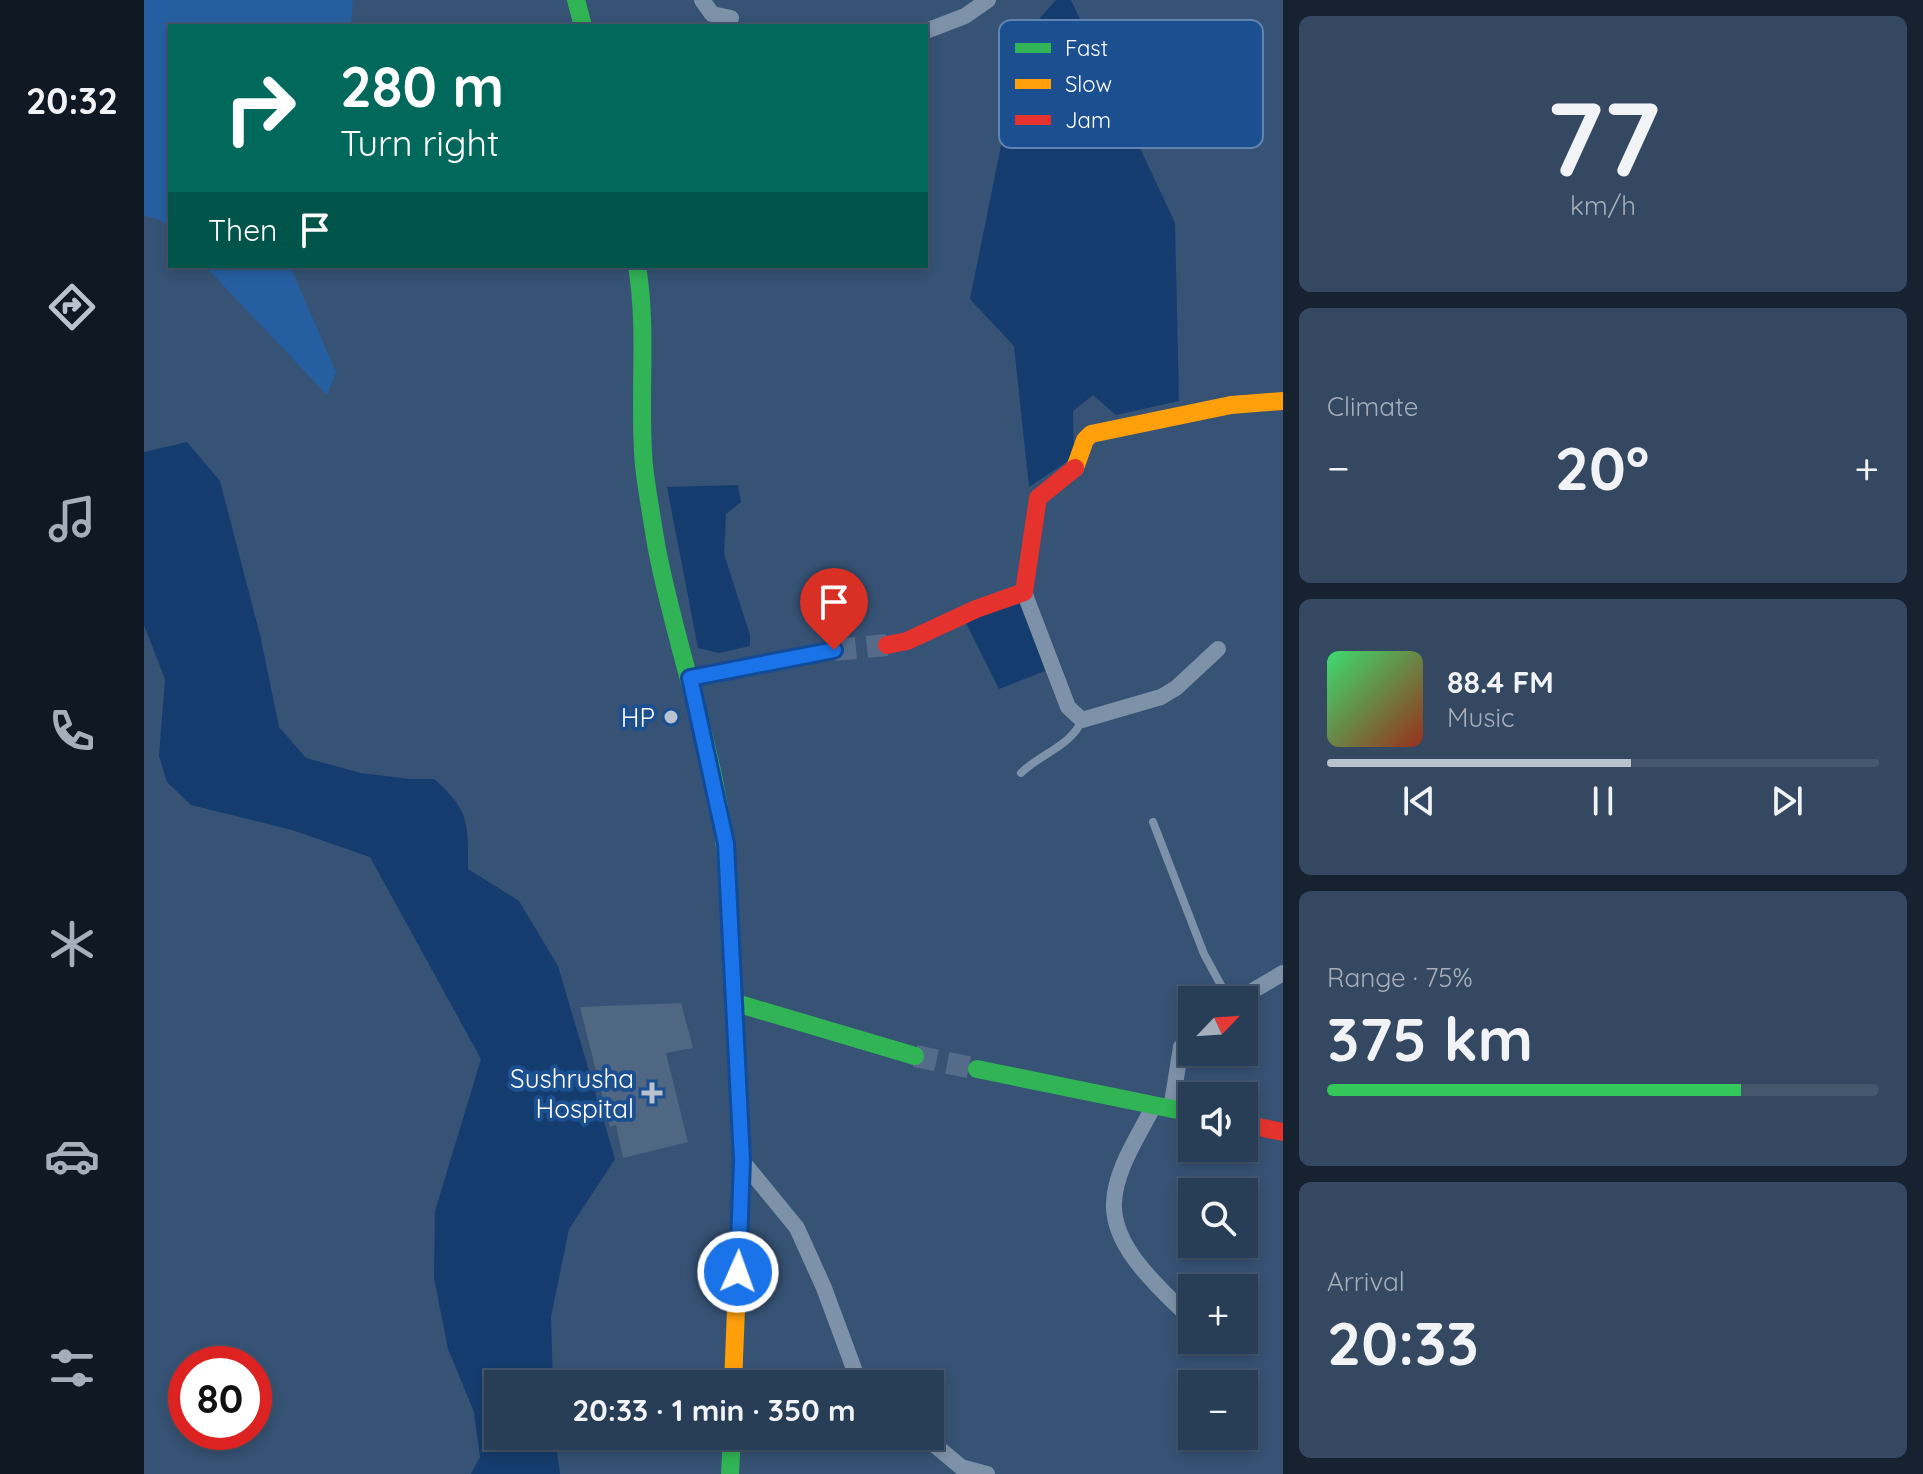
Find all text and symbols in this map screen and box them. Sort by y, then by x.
legend [999,20,1263,148]
text: Fast [1065,34,1108,62]
text: 280 m [340,51,504,121]
icon: right [208,56,312,160]
text: Slow [1065,70,1112,98]
text: 77 [1546,72,1660,202]
text: 20:32 [26,78,118,123]
text: Jam [1065,106,1111,134]
text: Turn right [340,120,499,165]
text: km/h [1570,189,1636,222]
icon: arrive [293,208,337,252]
text: Then [208,211,277,249]
icon: directions [44,279,100,335]
text: Climate [1327,390,1418,423]
text: 20° [1555,430,1649,505]
text: − [1327,440,1350,495]
text: + [1854,440,1879,495]
icon: music [44,491,100,547]
pin [800,568,868,650]
icon: arrive [812,580,856,624]
text: 88.4 FM [1447,663,1554,701]
place label: HP [621,701,655,734]
text: Music [1447,701,1515,734]
icon: phone [44,703,100,759]
marker: HP [662,708,680,726]
icon: previous [1397,779,1441,823]
icon: pause [1581,779,1625,823]
icon: next [1765,779,1809,823]
icon: climate [44,916,100,972]
text: Range · 75% [1327,961,1473,994]
north arrow [1178,986,1258,1066]
map controls [1178,986,1258,1450]
text: 375 km [1327,1001,1533,1076]
place label: Sushrusha Hospital [510,1062,634,1125]
marker: Sushrusha Hospital [641,1082,663,1104]
button: sound [1178,1082,1258,1162]
icon: car [44,1128,100,1184]
button: search [1178,1178,1258,1258]
position arrow [696,1230,780,1314]
text: Arrival [1327,1265,1405,1298]
button: + [1178,1274,1258,1354]
text: 20:33 [1327,1305,1479,1380]
icon: filters [44,1340,100,1396]
speed limit sign: 80 [168,1346,272,1450]
button: − [1178,1370,1258,1450]
text: 20:33 · 1 min · 350 m [572,1391,856,1429]

